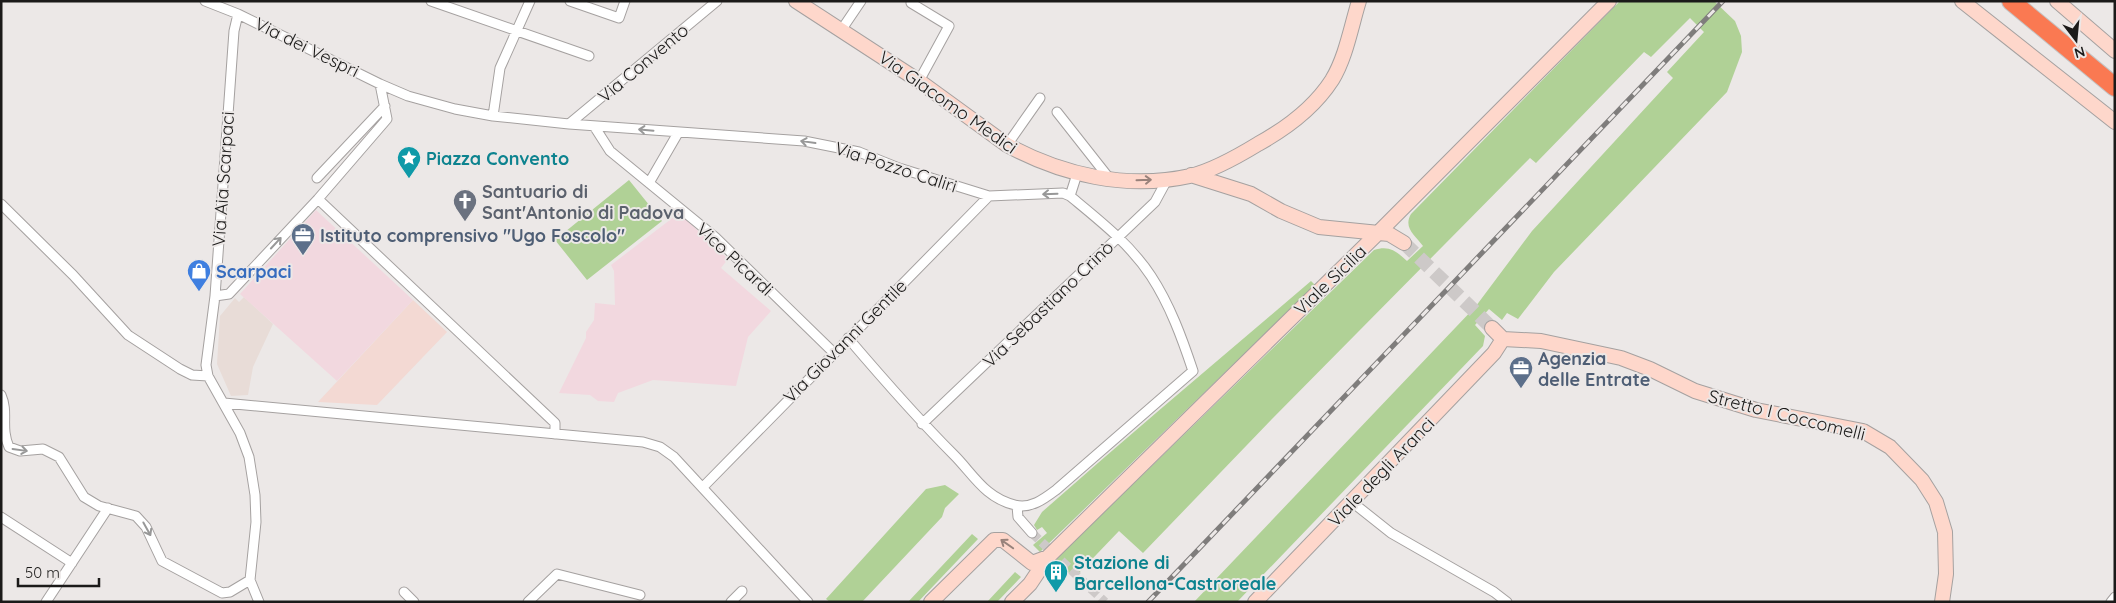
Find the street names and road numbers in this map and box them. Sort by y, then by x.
street label: Via dei Vespri [251,12,363,82]
street label: Via Convento [593,18,693,108]
street label: Via Giacomo Medici [874,45,1022,159]
street label: Via Aia Scarpaci [207,111,239,247]
street label: Via Pozzo Caliri [832,136,960,198]
street label: Vico Picardi [692,217,778,301]
street label: Via Sebastiano Crinò [978,236,1118,372]
street label: Viale Sicilia [1289,240,1371,320]
street label: Via Giovanni Gentile [778,274,912,408]
street label: Stretto I Coccomelli [1706,384,1868,446]
street label: Viale degli Aranci [1323,412,1439,532]

